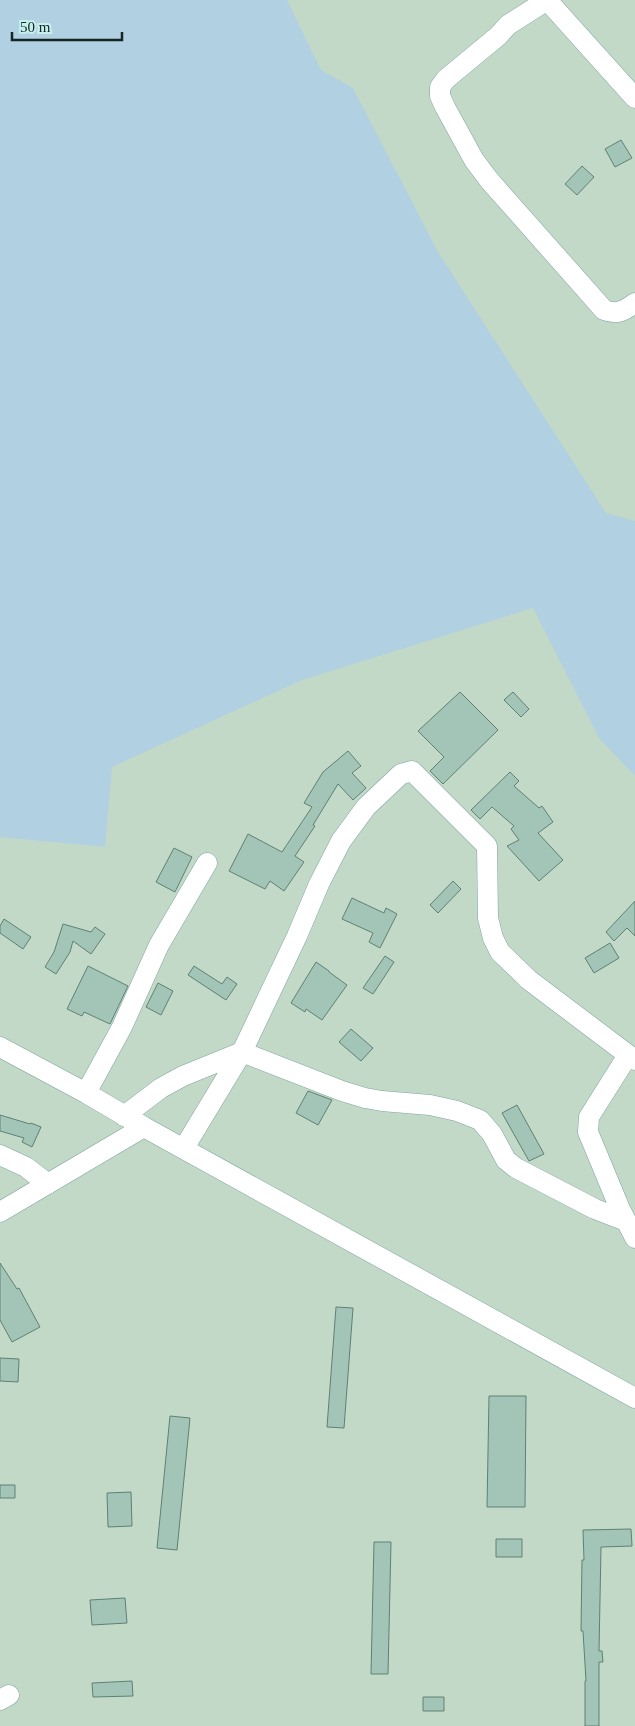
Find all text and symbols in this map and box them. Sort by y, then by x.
scale bar [12,10,122,42]
text: 50 m [20,19,51,35]

